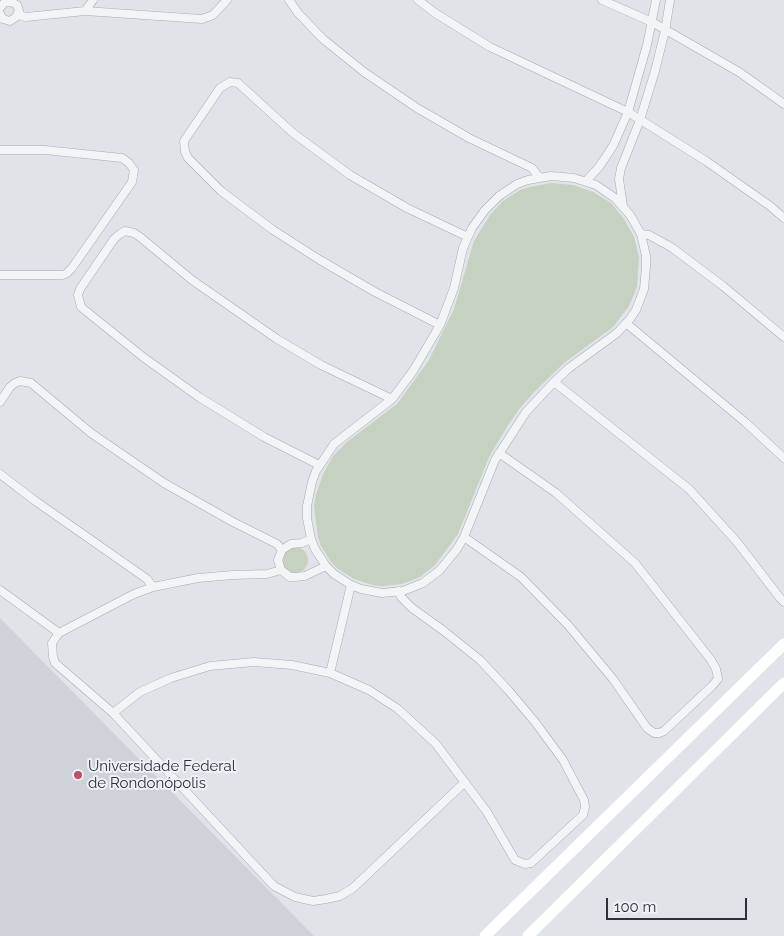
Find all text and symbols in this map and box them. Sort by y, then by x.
place label: Universidade Federal de Rondonópolis [88,757,236,792]
marker: Universidade Federal de Rondonópolis [72,769,84,781]
scale bar [609,888,750,920]
text: 100 m [614,898,656,916]

